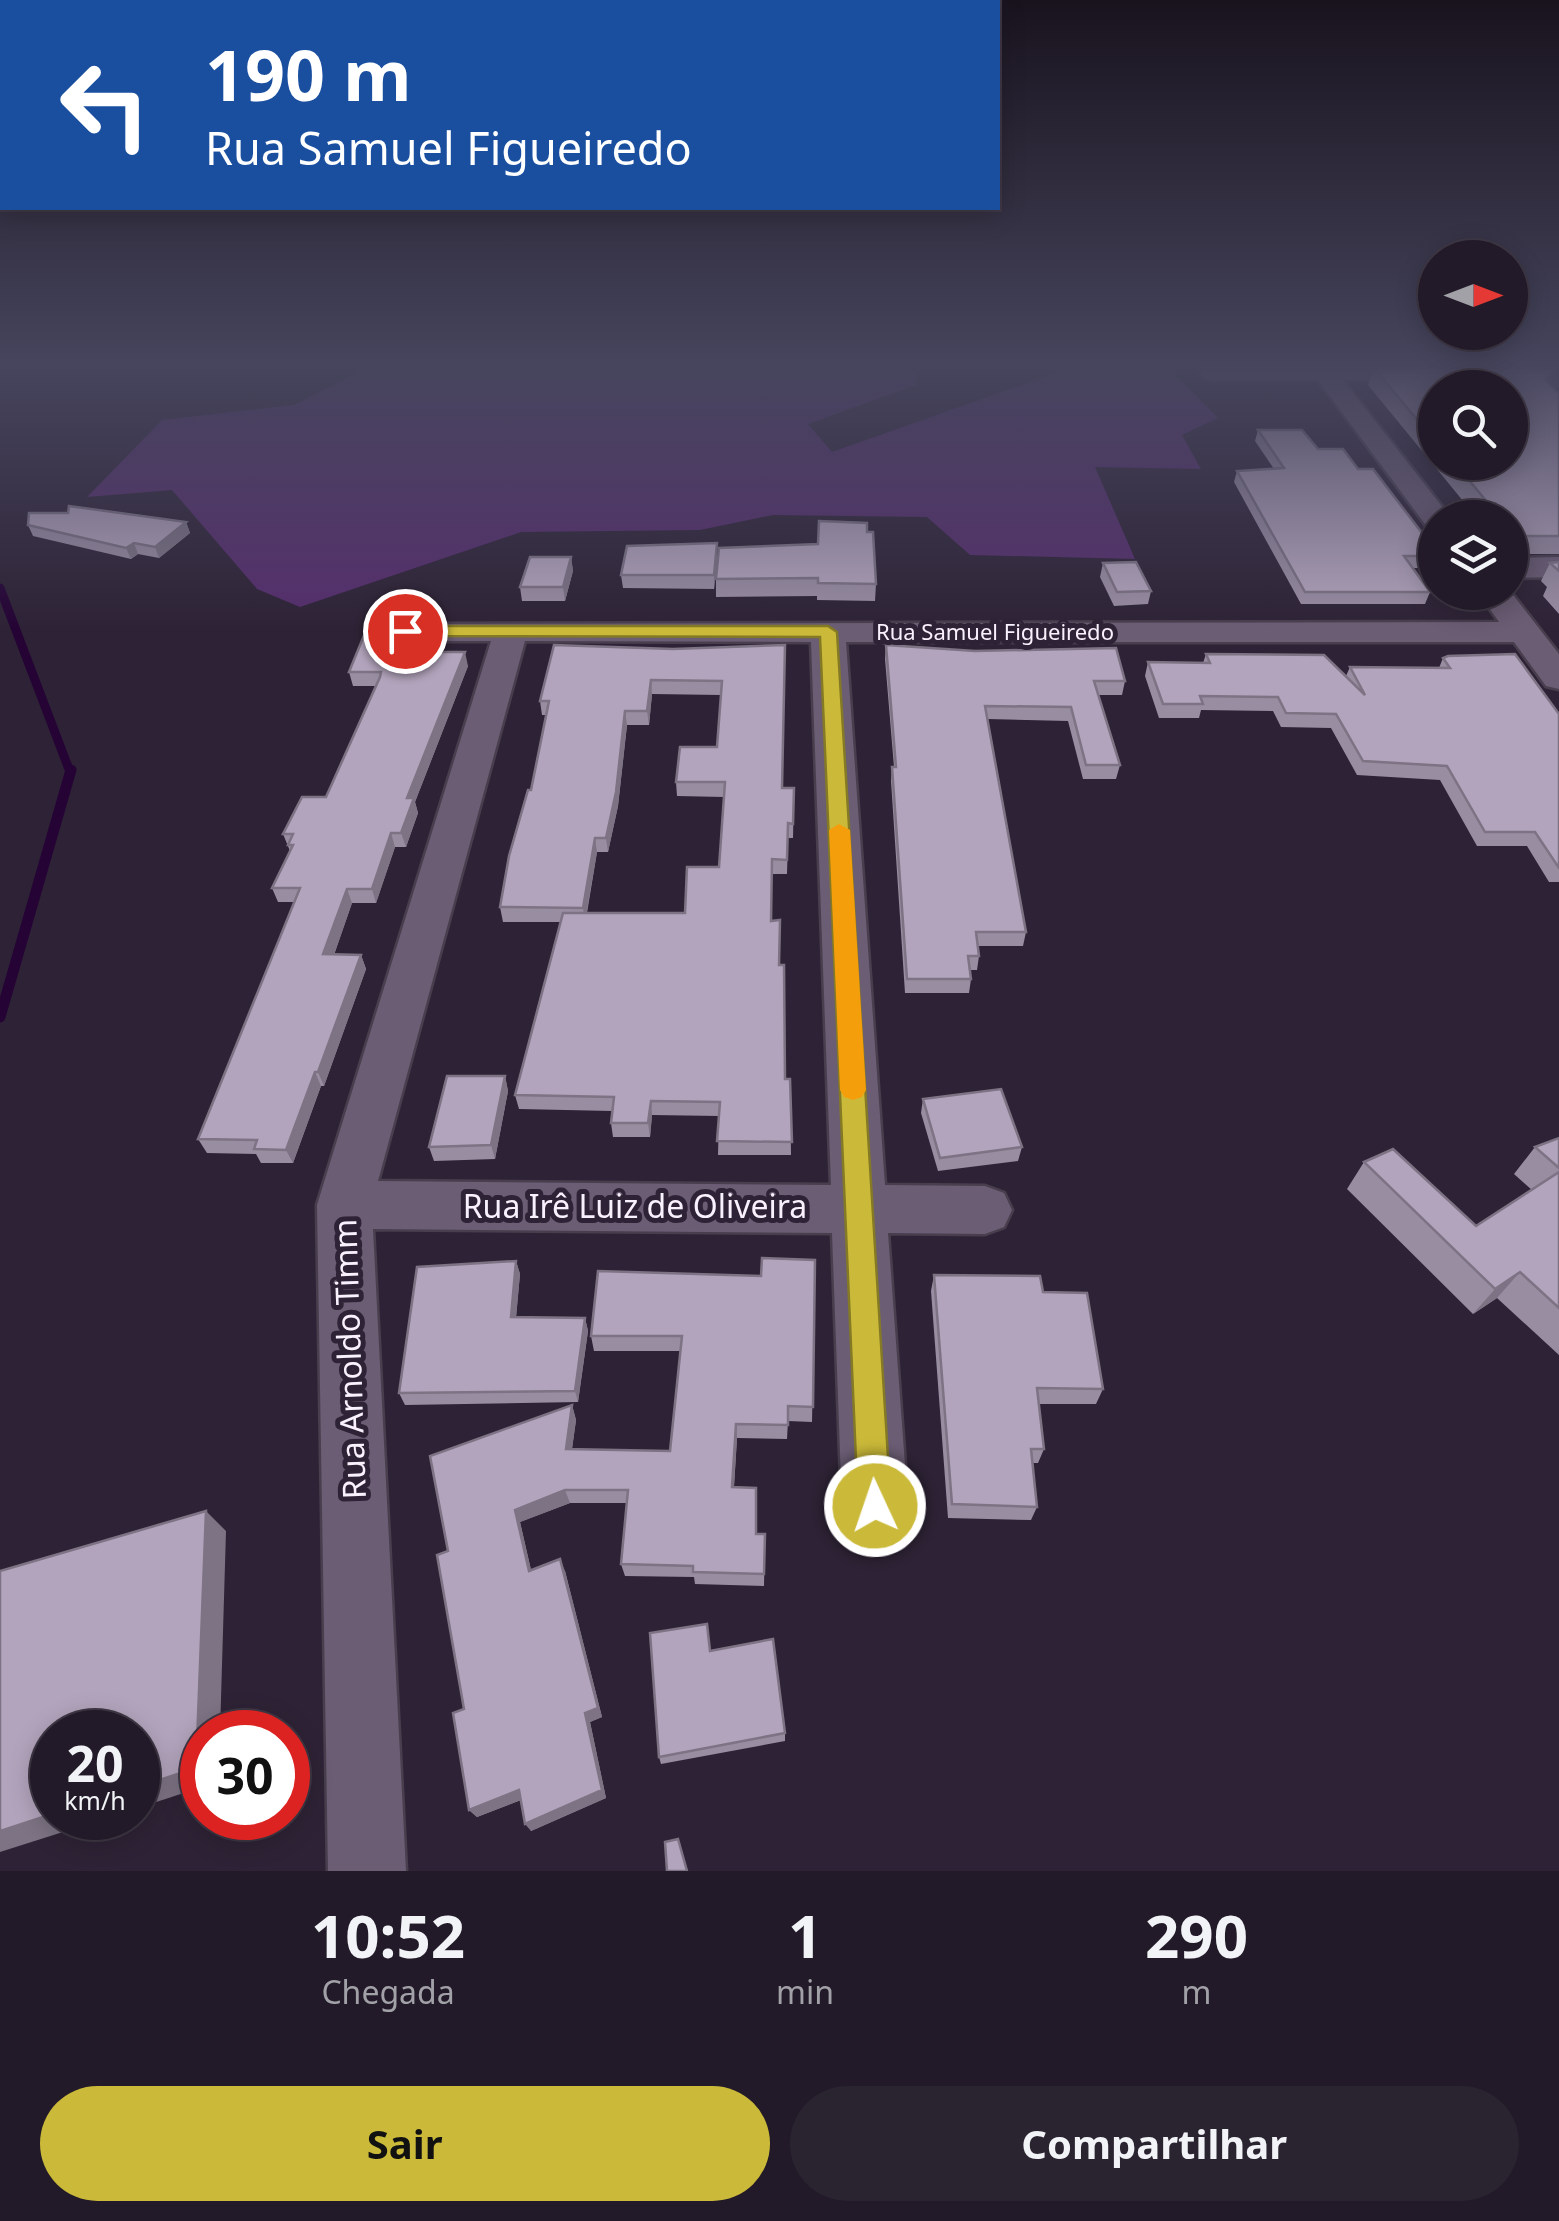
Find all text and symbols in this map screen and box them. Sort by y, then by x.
text: 190 m [205,26,412,122]
icon: left [40,40,170,170]
text: Rua Samuel Figueiredo [205,117,692,178]
north arrow [1418,240,1528,350]
map controls [1418,240,1528,610]
button: search [1418,370,1528,480]
button: layers [1418,500,1528,610]
pin [363,589,448,674]
icon: arrive [378,604,433,659]
street label: Rua Samuel Figueiredo [876,616,1114,646]
street label: Rua Irê Luiz de Oliveira [463,1184,807,1227]
street label: Rua Arnoldo Timm [322,1218,375,1500]
position arrow [823,1454,927,1558]
speed limit sign: 30 [180,1710,310,1840]
text: 20 [66,1729,124,1797]
text: km/h [64,1783,126,1817]
text: 10:52 [311,1894,465,1976]
text: 1 [788,1894,822,1976]
text: 290 [1145,1894,1248,1976]
text: Chegada [321,1970,455,2013]
text: min [776,1970,834,2013]
text: m [1182,1970,1211,2013]
button: Sair [40,2086,770,2201]
button: Compartilhar [790,2086,1519,2201]

